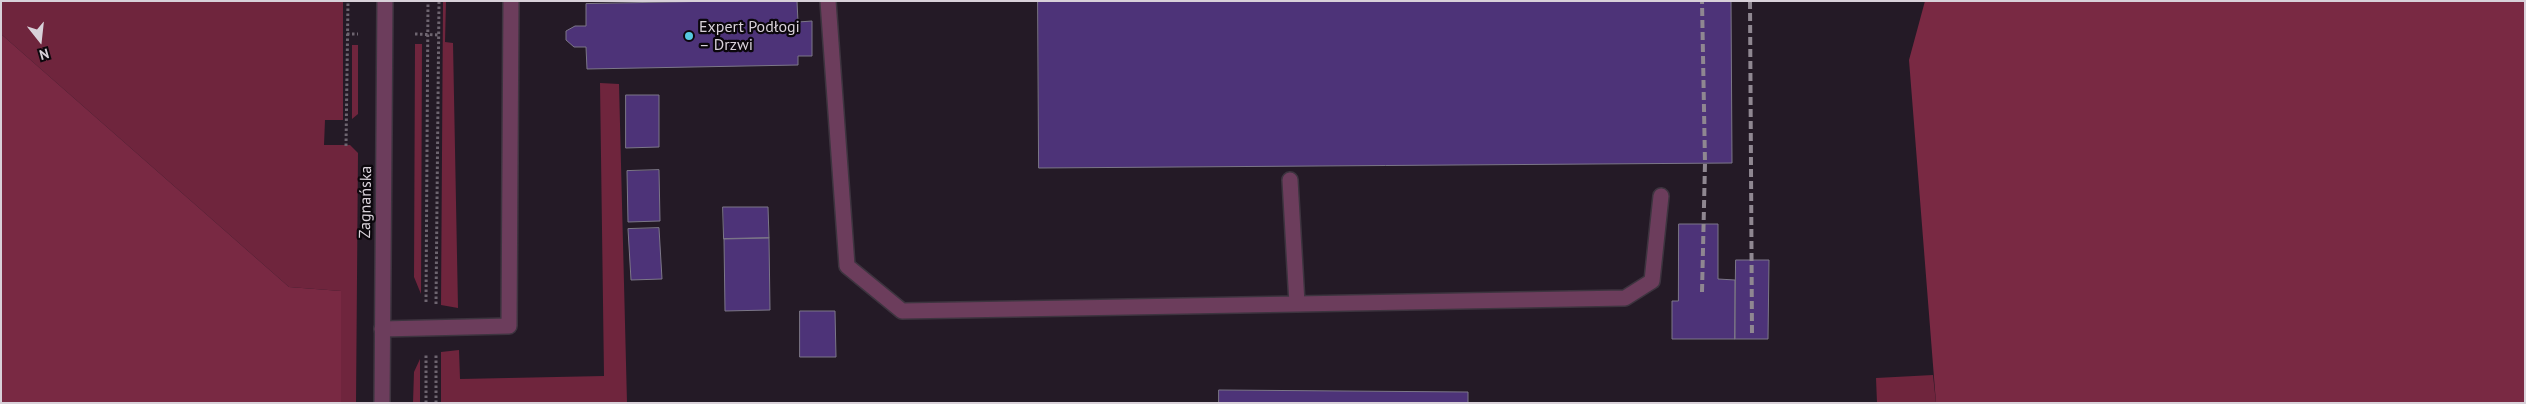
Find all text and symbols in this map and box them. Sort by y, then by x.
north arrow [15,15,65,65]
place label: Expert Podłogi – Drzwi [699,17,800,55]
marker: Expert Podłogi – Drzwi [683,30,695,42]
text: N [37,44,51,64]
street label: Zagnańska [356,166,376,238]

